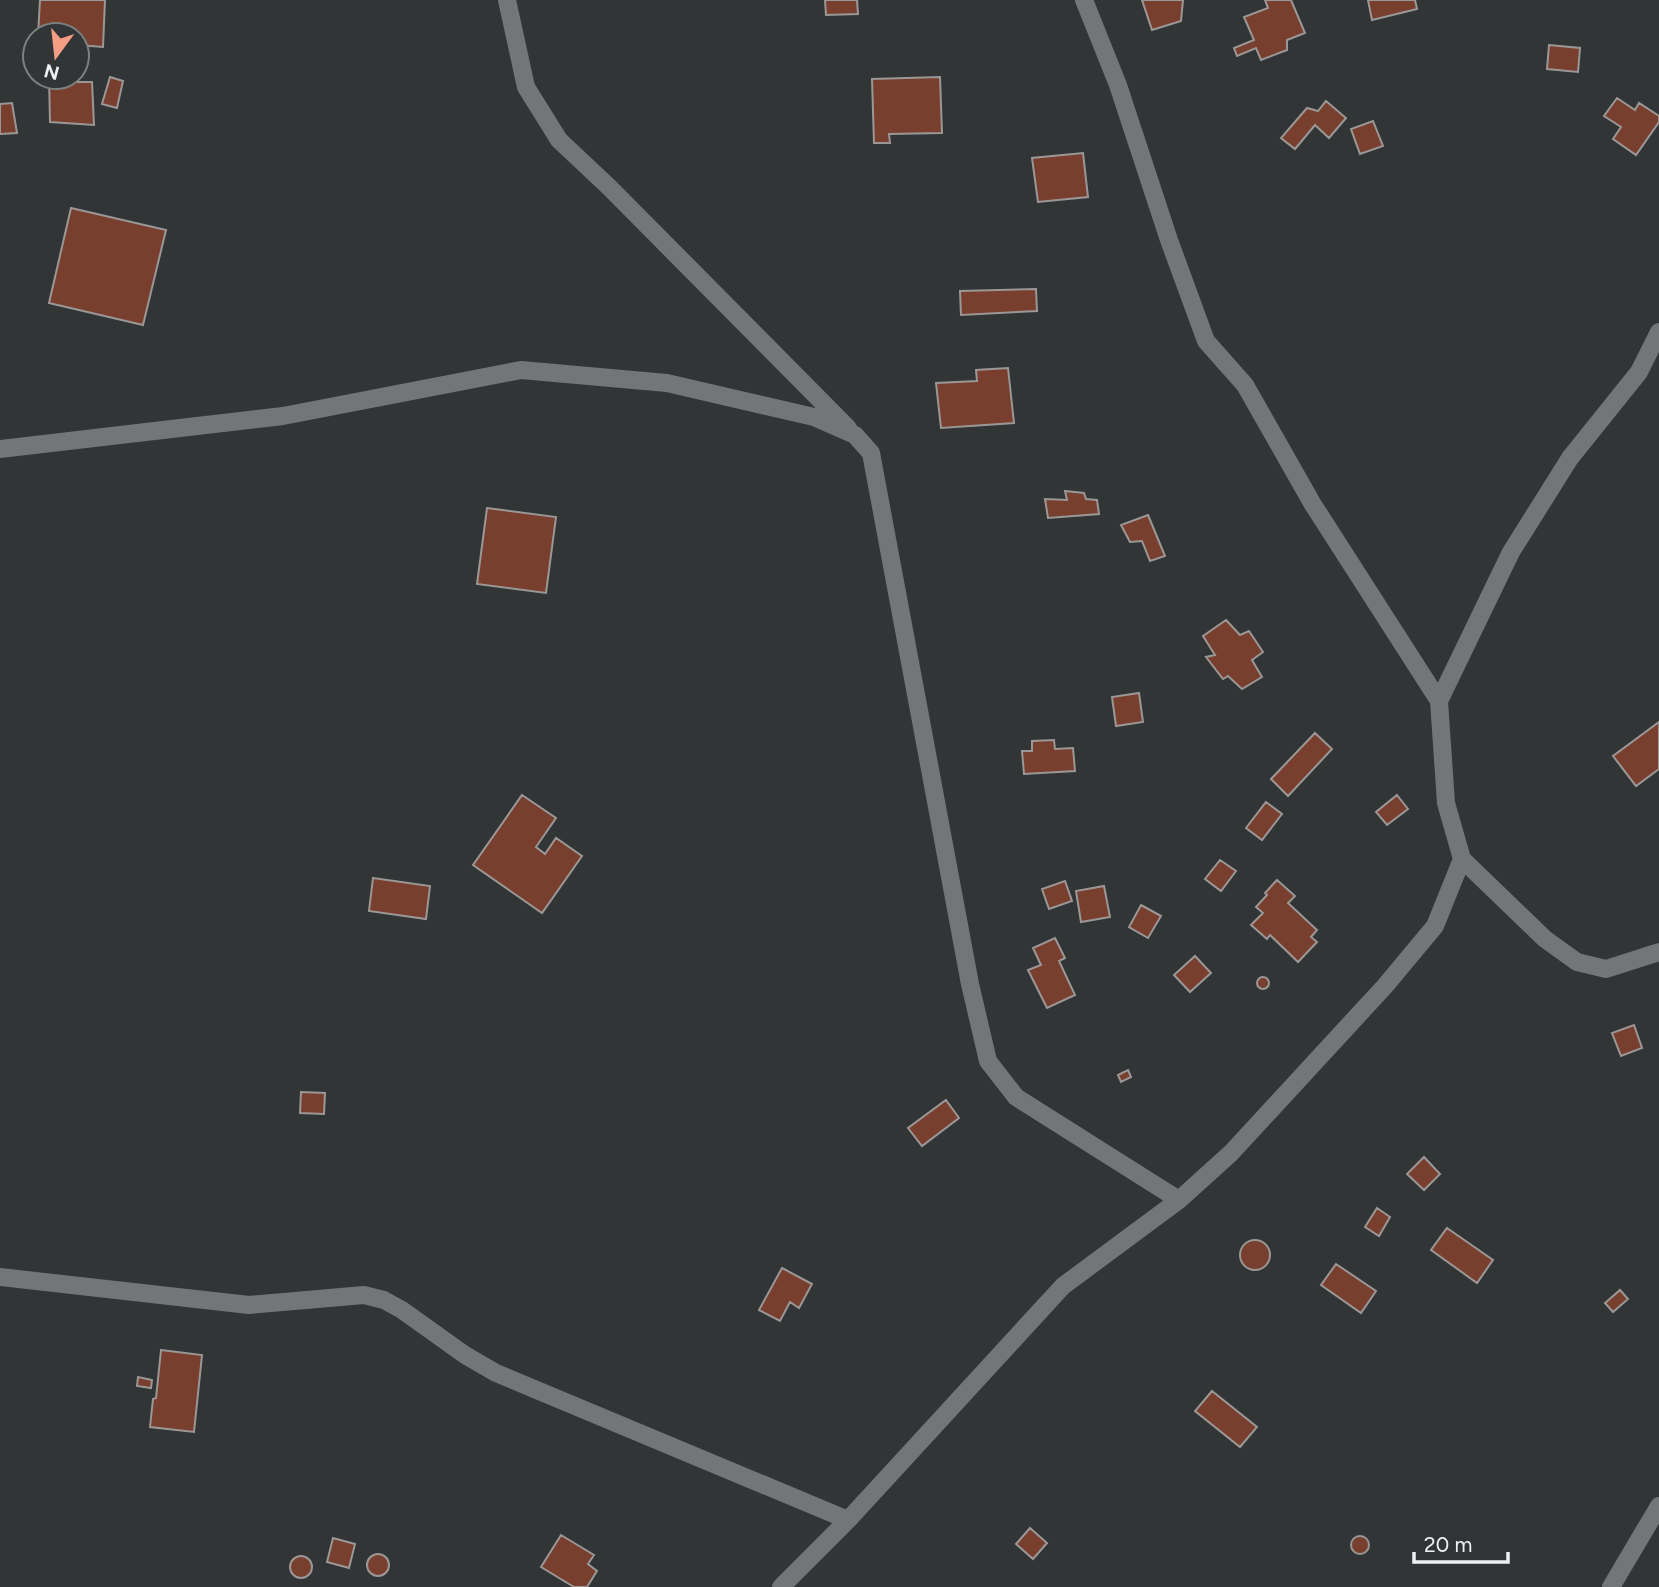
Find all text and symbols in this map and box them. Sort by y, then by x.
north arrow [21,21,91,91]
text: N [42,59,62,85]
scale bar [1414,1520,1508,1564]
text: 20 m [1424,1532,1472,1557]

